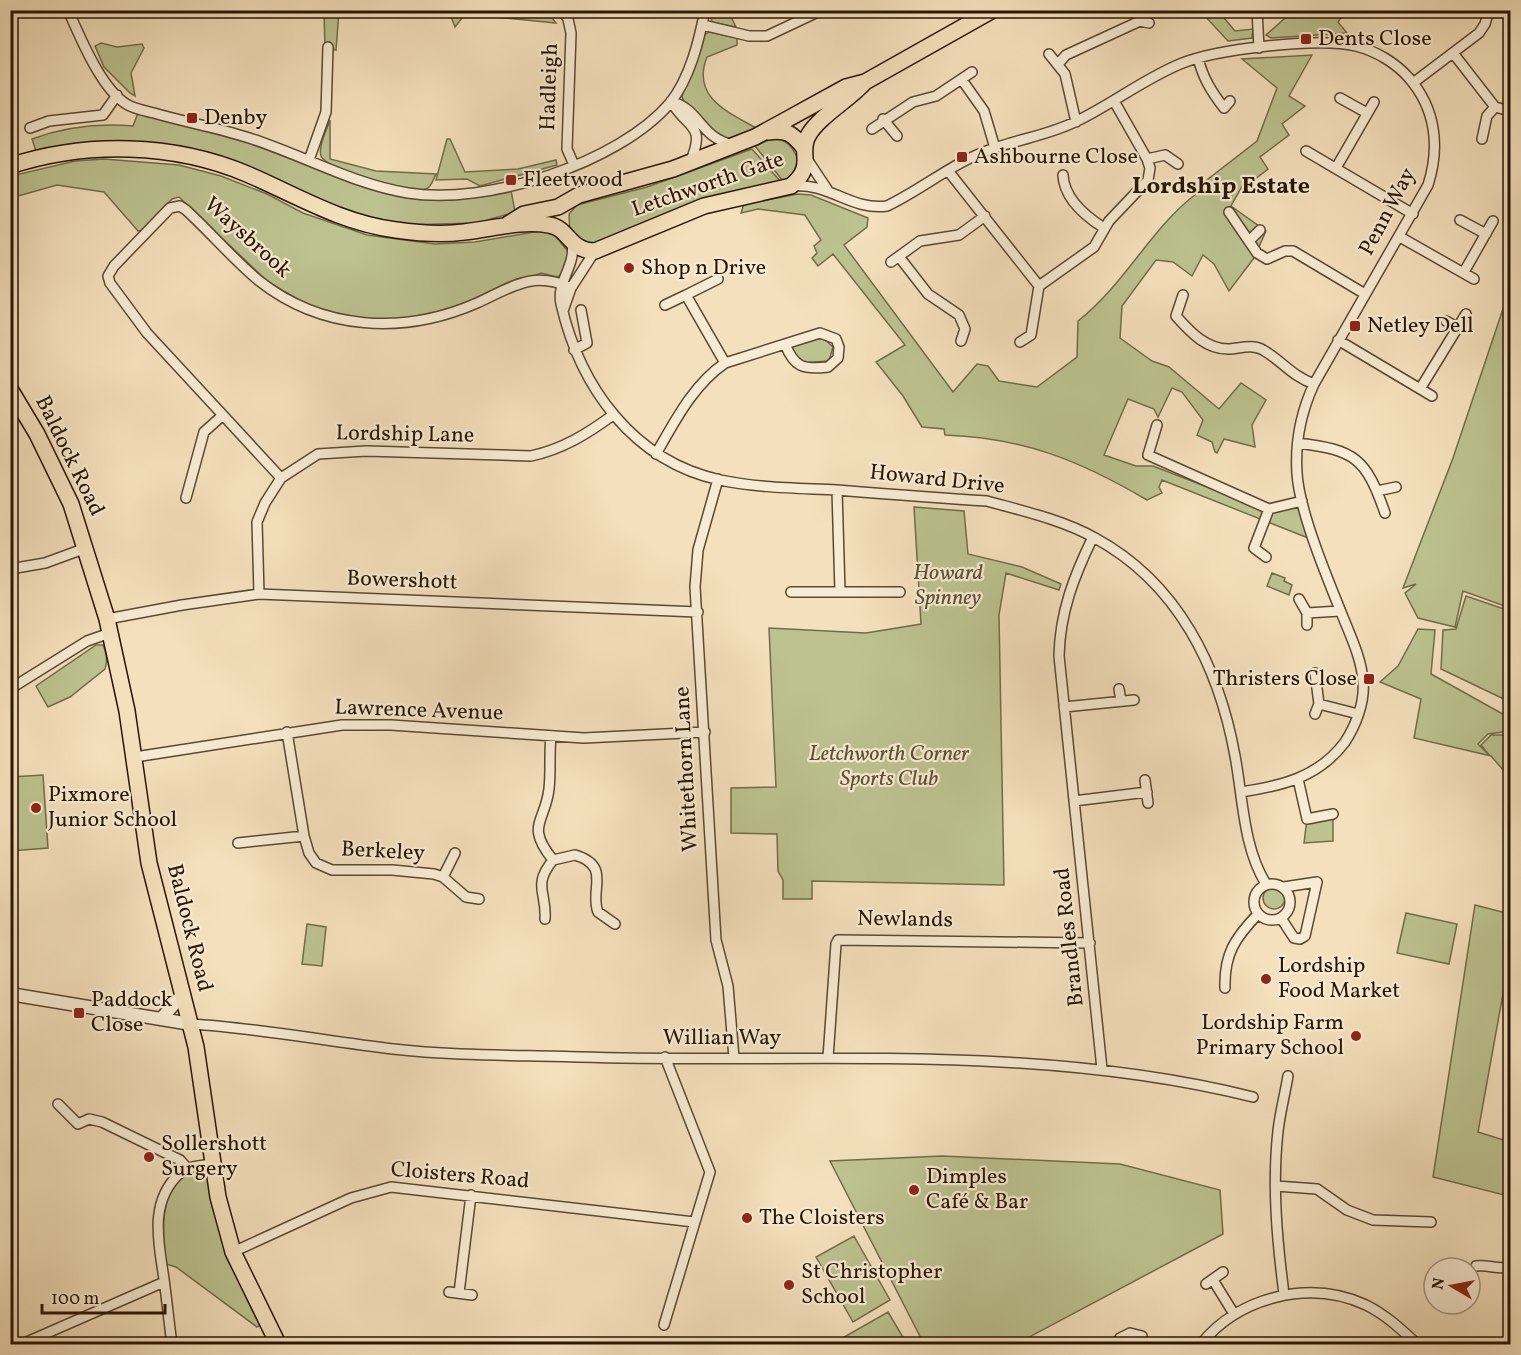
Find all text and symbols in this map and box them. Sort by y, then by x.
place label: Dents Close [1318,24,1432,55]
marker: Dents Close [1299,32,1313,46]
street label: Hadleigh [533,43,567,131]
place label: Denby [204,103,267,134]
marker: Denby [185,111,199,125]
place label: Ashbourne Close [974,142,1138,173]
street label: Letchworth Gate [628,144,788,226]
marker: Ashbourne Close [955,150,969,164]
street label: Penn Way [1352,162,1424,261]
place label: Fleetwood [523,165,623,196]
district label: Lordship Estate [1132,170,1310,204]
marker: Fleetwood [504,173,518,187]
street label: Waysbrook [196,190,298,286]
place label: Shop n Drive [641,253,766,284]
marker: Shop n Drive [622,261,636,275]
place label: Netley Dell [1367,311,1474,342]
marker: Netley Dell [1348,319,1362,333]
street label: Baldock Road [26,390,112,522]
street label: Lordship Lane [335,418,475,452]
street label: Howard Drive [868,457,1006,503]
park label: Howard Spinney [913,558,983,614]
street label: Bowershott [346,564,458,598]
place label: Thristers Close [1213,664,1357,695]
marker: Thristers Close [1362,672,1376,686]
street label: Whitethorn Lane [667,685,707,853]
street label: Lawrence Avenue [334,693,504,729]
park label: Letchworth Corner Sports Club [809,739,970,795]
place label: Pixmore Junior School [48,780,177,836]
marker: Pixmore Junior School [29,801,43,815]
street label: Berkeley [340,834,426,870]
street label: Baldock Road [158,861,220,995]
street label: Brandles Road [1047,866,1093,1008]
street label: Newlands [857,904,953,936]
place label: Lordship Food Market [1278,951,1400,1007]
marker: Lordship Food Market [1259,972,1273,986]
place label: Paddock Close [91,985,173,1041]
marker: Paddock Close [72,1006,86,1020]
place label: Lordship Farm Primary School [1196,1008,1344,1064]
street label: Willian Way [663,1023,781,1054]
marker: Lordship Farm Primary School [1349,1029,1363,1043]
place label: Sollershott Surgery [161,1129,267,1185]
marker: Sollershott Surgery [142,1150,156,1164]
street label: Cloisters Road [389,1154,531,1198]
place label: Dimples Café & Bar [926,1162,1028,1218]
marker: Dimples Café & Bar [907,1183,921,1197]
place label: The Cloisters [759,1203,885,1234]
marker: The Cloisters [740,1211,754,1225]
north arrow [1422,1256,1482,1316]
place label: St Christopher School [801,1257,942,1313]
text: N [1427,1276,1451,1291]
scale bar [42,1277,165,1315]
marker: St Christopher School [782,1278,796,1292]
text: 100 m [51,1287,100,1312]

